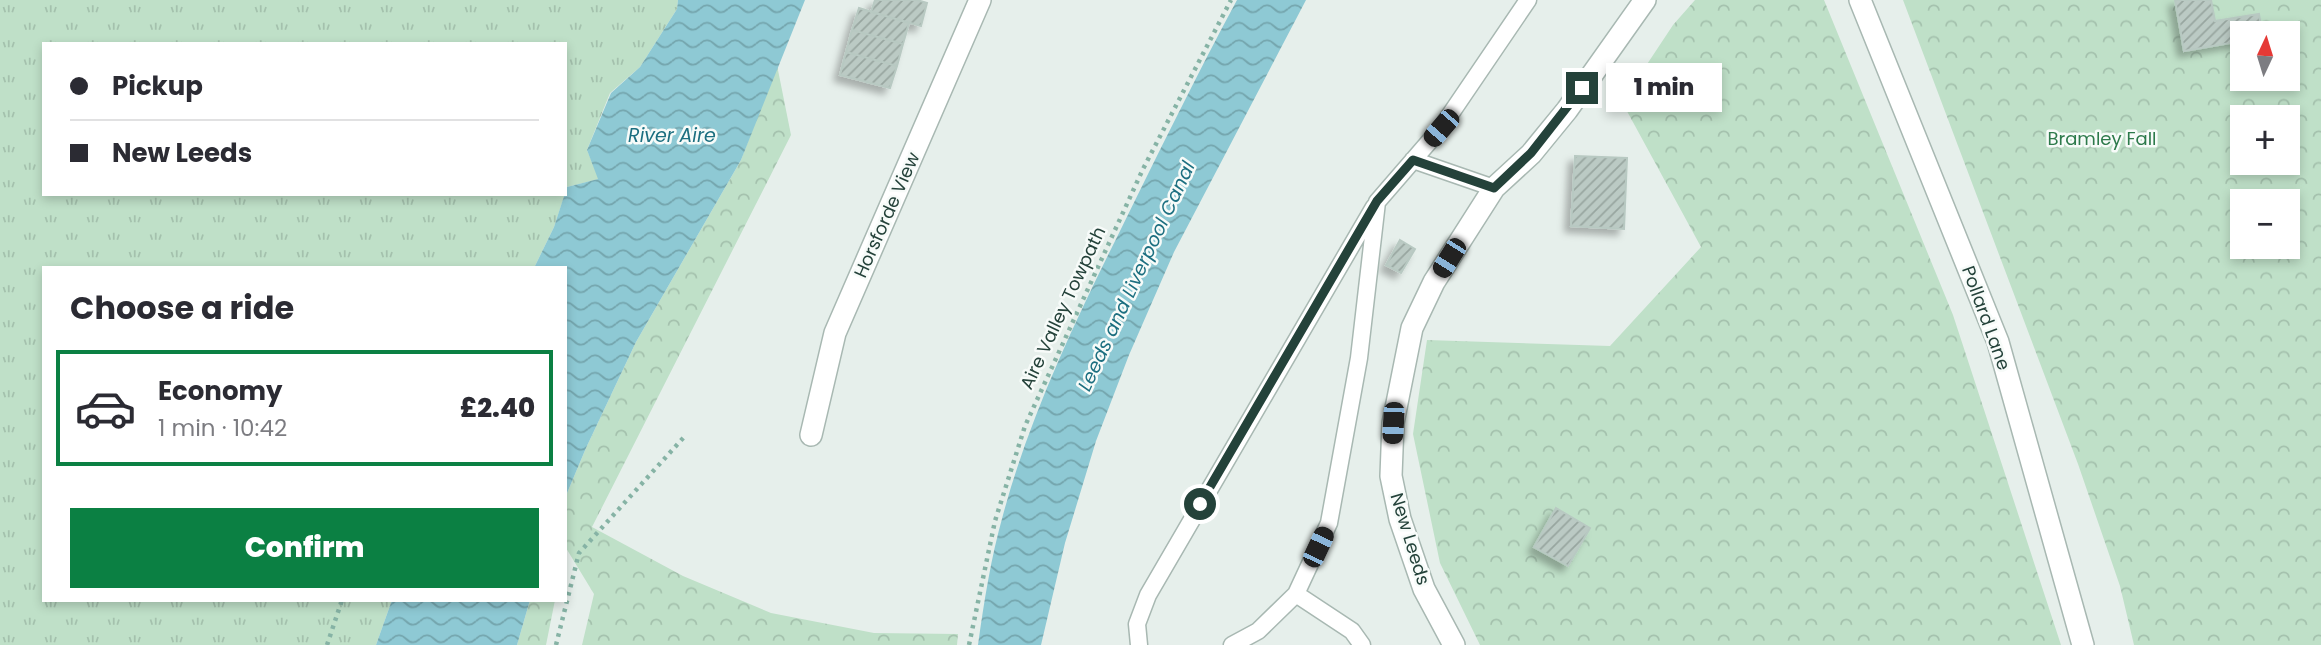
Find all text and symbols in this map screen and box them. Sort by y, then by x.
north arrow [2230,21,2300,91]
map controls [2230,21,2300,259]
callout: 1 min [1606,64,1722,112]
text: Pickup [112,68,203,104]
text: 1 min [1634,71,1694,103]
route end [1566,72,1598,104]
car [1420,105,1463,151]
button: + [2230,105,2300,175]
water label: River Aire [628,122,716,149]
park label: Bramley Fall [2047,126,2157,151]
text: New Leeds [112,135,252,171]
street label: Horsforde View [848,148,925,282]
water label: Leeds and Liverpool Canal [1071,157,1202,396]
button: − [2230,189,2300,259]
street label: Aire Valley Towpath [1014,222,1111,393]
car [1429,235,1470,281]
street label: Pollard Lane [1956,262,2017,373]
text: Choose a ride [70,285,294,330]
text: Economy [158,373,282,409]
icon: car [74,377,137,440]
text: £2.40 [460,390,535,426]
car [1382,401,1405,445]
text: 1 min · 10:42 [158,412,287,444]
route start [1184,488,1216,520]
street label: New Leeds [1385,490,1436,588]
button: Confirm [70,508,539,588]
car [1300,524,1337,570]

